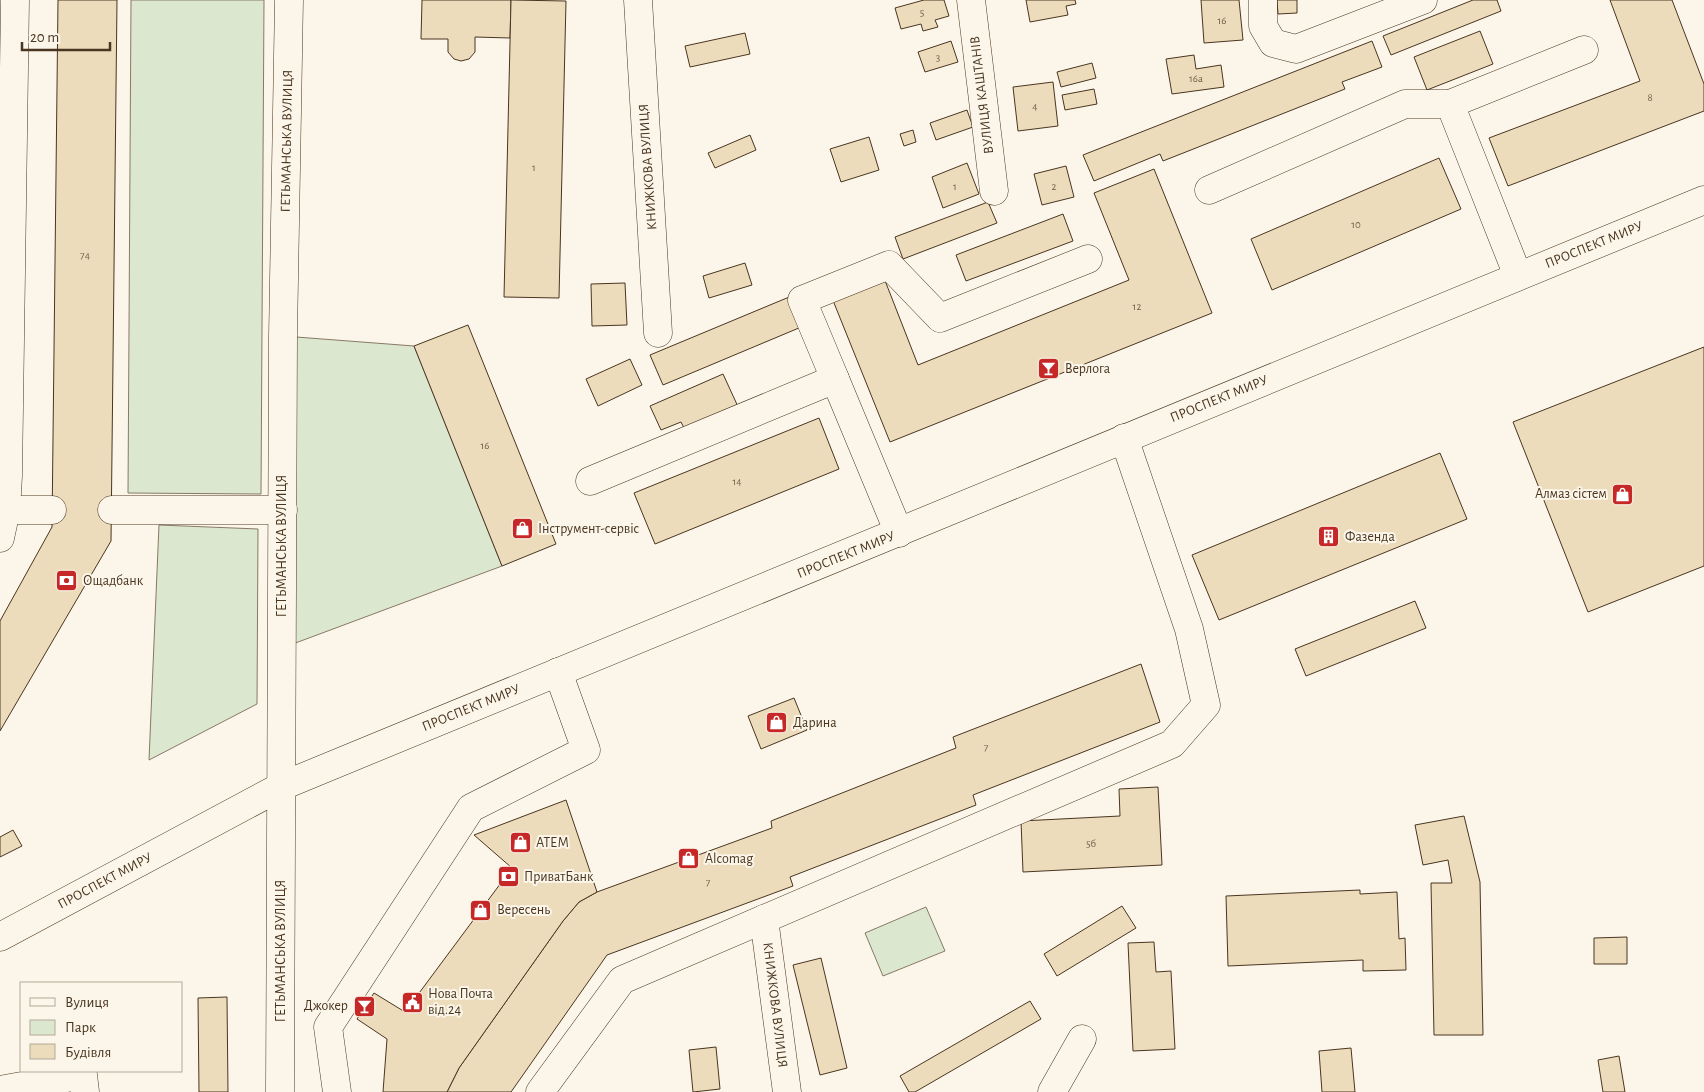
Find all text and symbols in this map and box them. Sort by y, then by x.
house number: 5 [920,7,925,18]
house number: 16 [1218,15,1226,26]
scale bar [22,20,110,52]
text: 20 m [30,30,59,45]
street label: ВУЛИЦЯ КАШТАНІВ [968,35,996,155]
house number: 3 [936,52,941,63]
street label: ГЕТЬМАНСЬКА ВУЛИЦЯ [279,70,295,212]
house number: 16а [1189,73,1203,84]
house number: 8 [1647,92,1653,103]
house number: 4 [1032,101,1038,112]
street label: КНИЖКОВА ВУЛИЦЯ [637,103,659,231]
house number: 1 [532,162,536,173]
house number: 1 [953,181,957,192]
house number: 2 [1051,181,1057,192]
house number: 10 [1351,219,1361,230]
street label: ПРОСПЕКТ МИРУ [1543,219,1645,271]
house number: 74 [80,250,90,261]
house number: 12 [1133,301,1141,312]
bar icon: Beрлога [1037,357,1061,381]
place label: Beрлога [1065,362,1111,376]
street label: ПРОСПЕКТ МИРУ [1168,373,1270,425]
house number: 16 [481,440,489,451]
street label: ГЕТЬМАНСЬКА ВУЛИЦЯ [275,475,289,617]
house number: 14 [732,476,742,487]
shop icon: Алмаз сістем [1611,482,1635,506]
place label: Алмаз сістем [1535,487,1607,501]
shop icon: Інструмент-сервіс [510,517,534,541]
place label: Інструмент-сервіс [538,522,640,536]
building icon: Фазенда [1317,525,1341,549]
street label: ПРОСПЕКТ МИРУ [795,529,897,581]
place label: Фазенда [1345,530,1395,544]
bank icon: Ощадбанк [55,569,79,593]
place label: Ощадбанк [83,574,144,588]
street label: ПРОСПЕКТ МИРУ [420,682,522,734]
shop icon: Дарина [765,711,789,735]
place label: Дарина [793,716,837,730]
house number: 7 [984,742,989,753]
shop icon: АТЕМ [508,831,532,855]
place label: АТЕМ [536,836,569,850]
house number: 5б [1086,838,1097,849]
shop icon: Alcomag [677,847,701,871]
street label: ПРОСПЕКТ МИРУ [56,850,154,912]
place label: Alcomag [705,852,753,866]
bank icon: ПриватБанк [496,865,520,889]
place label: ПриватБанк [524,870,594,884]
house number: 7 [706,877,711,888]
street label: ГЕТЬМАНСЬКА ВУЛИЦЯ [274,880,288,1022]
shop icon: Вересень [469,898,493,922]
place label: Вересень [497,903,550,917]
street label: КНИЖКОВА ВУЛИЦЯ [760,941,790,1069]
legend [20,982,182,1072]
place label: Нова Почта від.24 [428,987,494,1017]
public building icon: Нова Почта від.24 [400,990,424,1014]
bar icon: Джокер [352,994,376,1018]
text: Вулиця [65,995,109,1010]
place label: Джокер [304,999,348,1013]
text: Парк [65,1020,96,1035]
text: Будівля [65,1045,111,1060]

